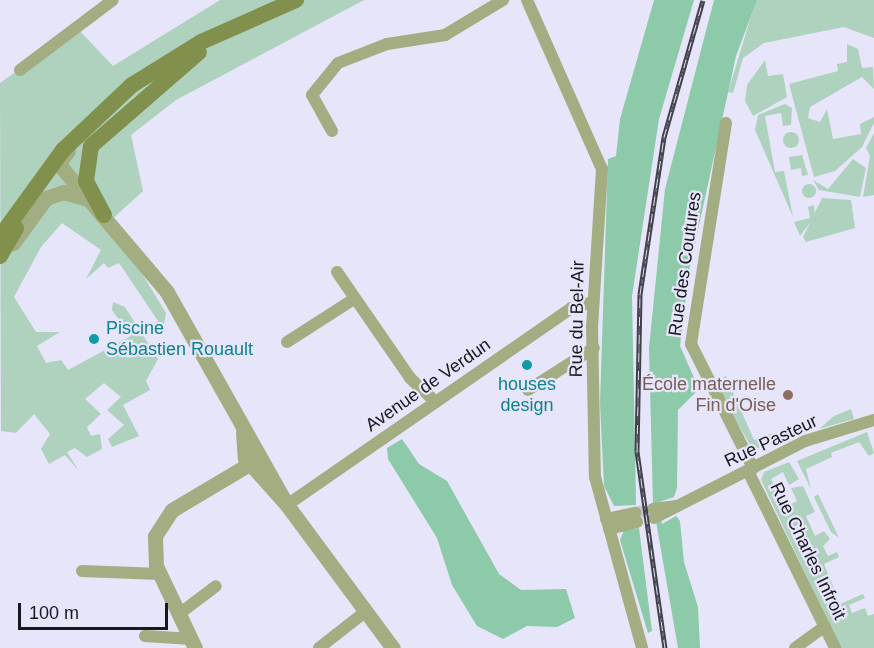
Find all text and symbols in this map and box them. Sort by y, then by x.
street label: Rue des Coutures [664,191,706,337]
street label: Rue du Bel-Air [565,260,589,378]
place label: Piscine Sébastien Rouault [106,318,253,360]
marker: Piscine Sébastien Rouault [87,332,101,346]
street label: Avenue de Verdun [361,334,495,436]
marker: houses design [520,358,534,372]
place label: houses design [498,374,556,416]
place label: École maternelle Fin d'Oise [642,374,776,416]
marker: École maternelle Fin d'Oise [781,388,795,402]
street label: Rue Pasteur [721,410,821,472]
street label: Rue Charles Infroit [765,479,851,623]
scale bar [21,591,171,629]
text: 100 m [29,603,79,623]

